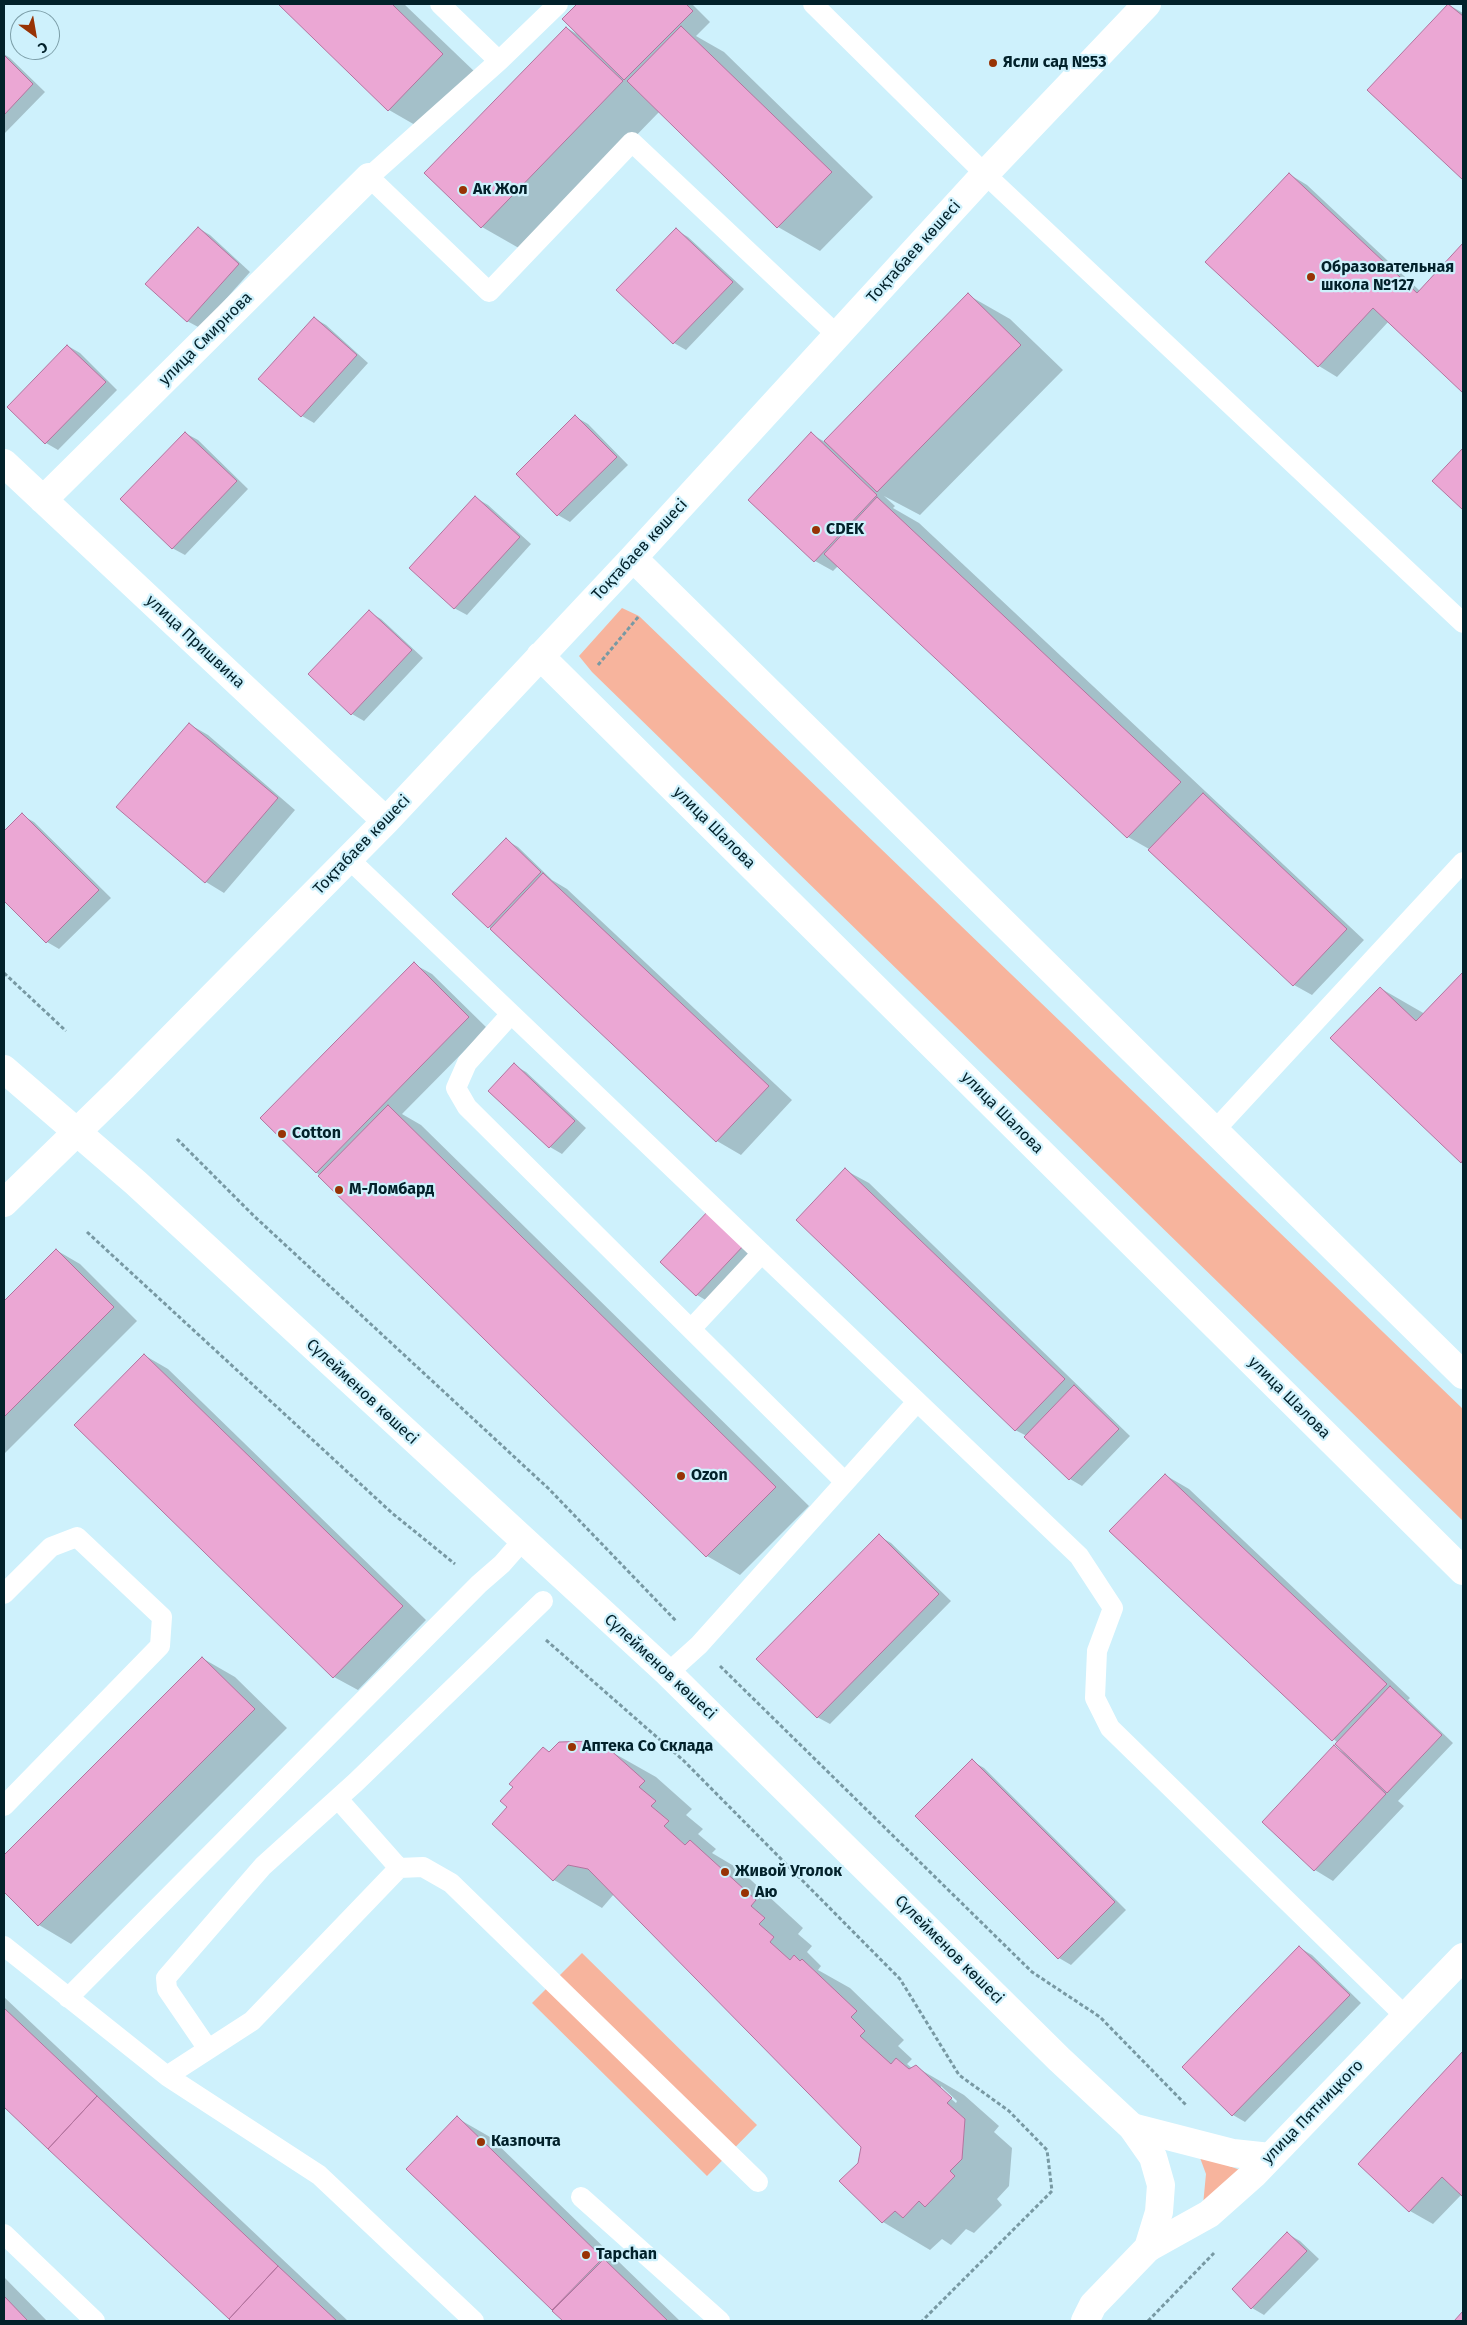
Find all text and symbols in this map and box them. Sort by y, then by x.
north arrow [10,10,60,60]
text: С [35,38,51,57]
place label: Ясли сад №53 [1003,53,1107,73]
marker: Ясли сад №53 [987,57,999,69]
place label: Ак Жол [473,180,527,200]
marker: Ак Жол [457,184,469,196]
street label: Тоқтабаев көшесі [863,197,965,307]
place label: Образовательная школа №127 [1321,258,1454,296]
marker: Образовательная школа №127 [1305,271,1317,283]
street label: улица Смирнова [155,288,257,390]
street label: Тоқтабаев көшесі [588,495,692,605]
place label: CDEK [826,520,864,540]
marker: CDEK [810,524,822,536]
street label: улица Пришвина [142,591,248,693]
street label: улица Шалова [669,783,759,873]
street label: Тоқтабаев көшесі [310,791,414,899]
street label: улица Шалова [957,1068,1047,1158]
place label: Cotton [292,1124,341,1144]
marker: Cotton [276,1128,288,1140]
place label: М-Ломбард [349,1180,434,1200]
marker: М-Ломбард [333,1184,345,1196]
street label: Сүлейменов көшесі [302,1335,422,1449]
street label: улица Шалова [1244,1353,1334,1443]
place label: Ozon [691,1466,728,1486]
marker: Ozon [675,1470,687,1482]
street label: Сүлейменов көшесі [600,1610,720,1724]
place label: Аптека Со Склада [582,1737,713,1757]
marker: Аптека Со Склада [566,1741,578,1753]
place label: Живой Уголок [735,1862,842,1882]
marker: Живой Уголок [719,1866,731,1878]
place label: Аю [755,1883,777,1903]
marker: Аю [739,1887,751,1899]
street label: Сүлейменов көшесі [891,1892,1007,2008]
street label: улица Пятницкого [1258,2056,1368,2168]
place label: Казпочта [491,2132,561,2152]
marker: Казпочта [475,2136,487,2148]
place label: Tapchan [596,2245,657,2265]
marker: Tapchan [580,2249,592,2261]

